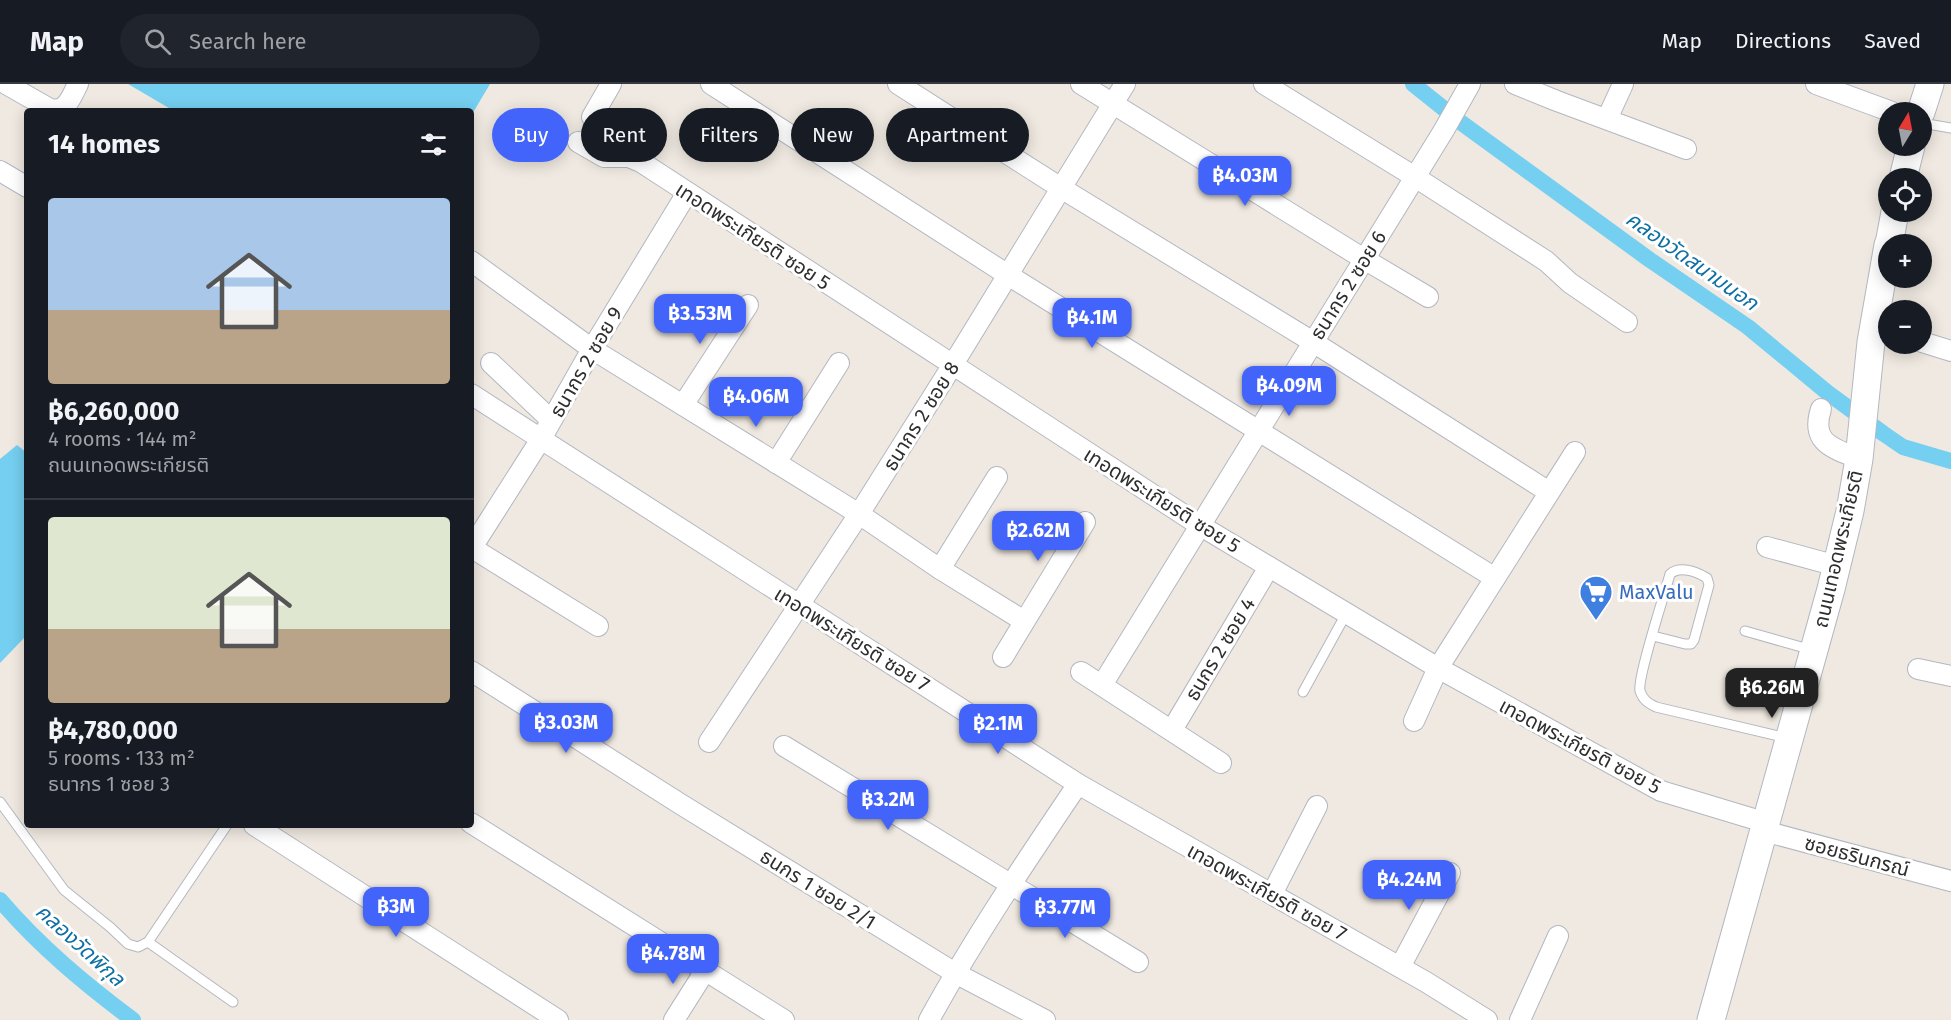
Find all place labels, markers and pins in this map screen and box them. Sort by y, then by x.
pin: ฿4.03M [1196,156,1294,207]
pin: ฿3.53M [651,294,749,345]
pin: ฿4.1M [1050,298,1134,349]
pin: ฿4.09M [1240,366,1338,417]
pin: ฿4.06M [707,377,805,428]
pin: ฿2.62M [989,511,1087,562]
supermarket icon: MaxValu [1578,574,1614,621]
place label: MaxValu [1619,580,1694,604]
pin: ฿6.26M [1723,668,1821,719]
pin: ฿3.03M [517,703,615,754]
pin: ฿2.1M [956,704,1040,755]
pin: ฿3.2M [846,780,930,831]
pin: ฿4.24M [1360,860,1458,911]
pin: ฿3M [367,887,425,938]
pin: ฿3.77M [1016,888,1114,939]
pin: ฿4.78M [624,934,722,985]

